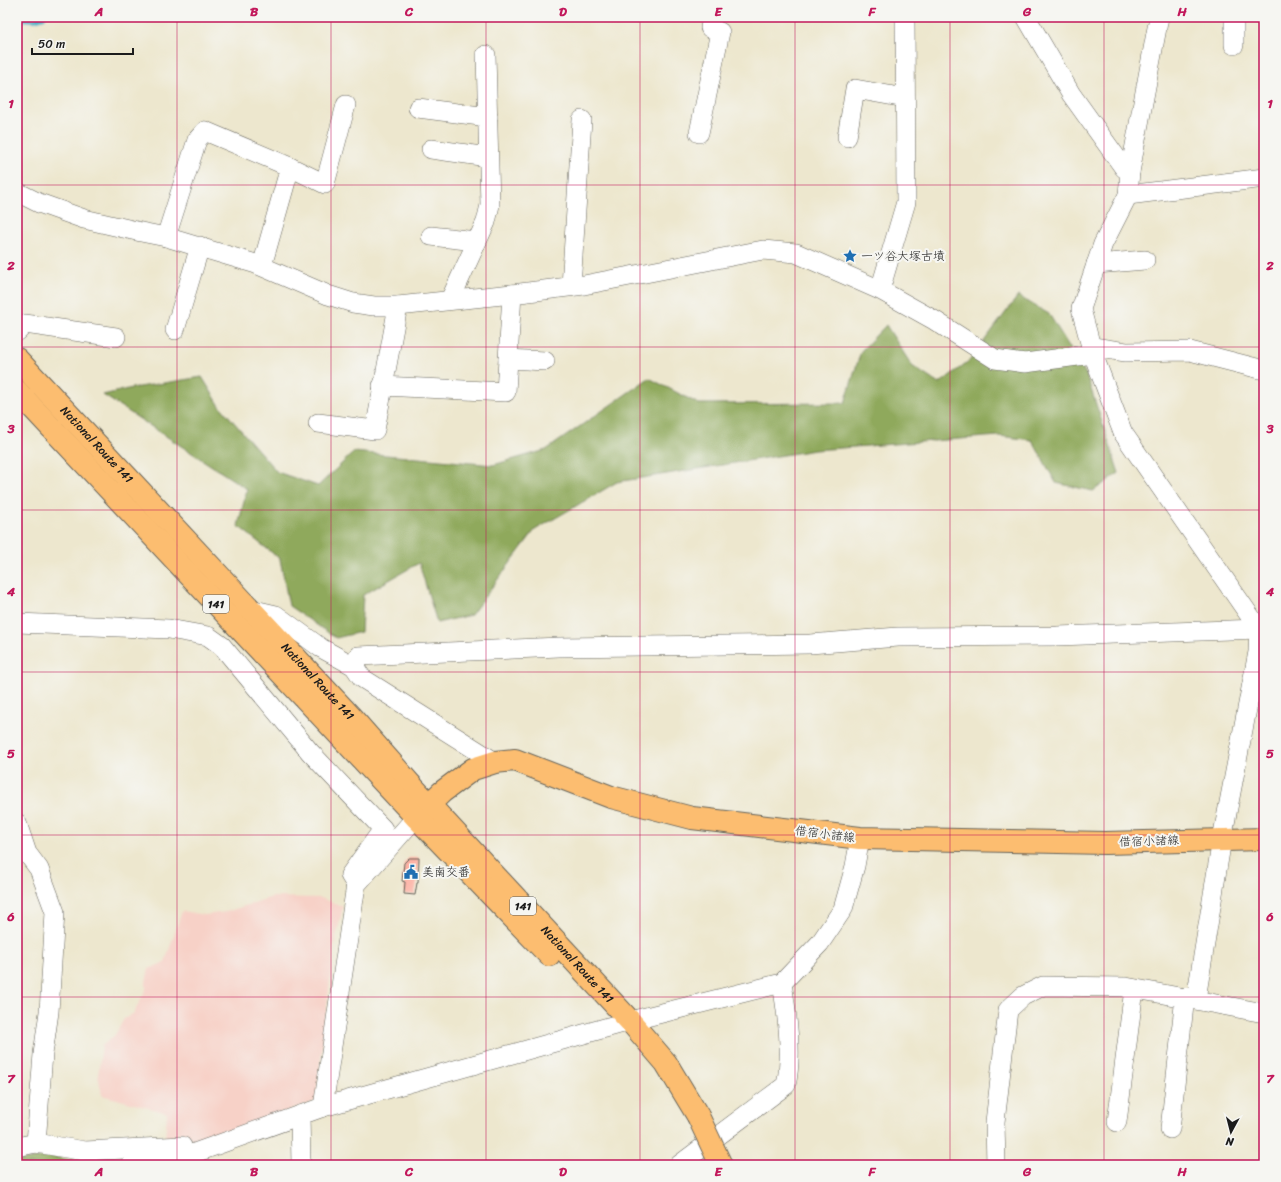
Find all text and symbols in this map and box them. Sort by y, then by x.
text: A [94,0,103,23]
text: B [250,0,259,23]
text: C [404,0,414,23]
text: D [559,0,567,23]
text: E [714,0,723,23]
text: F [867,0,876,23]
text: G [1022,0,1032,23]
text: H [1176,0,1187,23]
scale bar [32,30,133,56]
text: 50 m [38,33,65,55]
text: 1 [8,92,14,115]
text: 1 [1267,92,1273,115]
place label: 一ツ谷大塚古墳 [861,245,945,267]
place icon: 一ツ谷大塚古墳 [842,248,858,264]
text: 2 [6,254,15,277]
text: 2 [1265,254,1274,277]
street label: National Route 141 [55,400,139,489]
text: 3 [6,417,15,440]
text: 3 [1265,417,1274,440]
text: 4 [6,580,16,603]
text: 4 [1265,580,1275,603]
road number: 141 [203,595,229,613]
street label: National Route 141 [276,637,360,726]
text: 5 [7,742,15,765]
text: 5 [1266,742,1274,765]
street label: 借宿小諸線 [794,819,856,849]
street label: 借宿小諸線 [1119,829,1179,853]
place label: 美南交番 [422,861,470,883]
public building icon: 美南交番 [403,864,419,880]
road number: 141 [510,897,536,915]
text: 6 [6,905,15,928]
text: 6 [1265,905,1274,928]
street label: National Route 141 [535,920,620,1009]
text: 7 [7,1067,16,1090]
text: 7 [1266,1067,1275,1090]
north arrow [1211,1112,1251,1152]
text: N [1225,1131,1236,1151]
text: A [94,1160,103,1182]
text: B [250,1160,259,1182]
text: C [404,1160,414,1182]
text: D [559,1160,567,1182]
text: E [714,1160,723,1182]
text: F [867,1160,876,1182]
text: G [1022,1160,1032,1182]
text: H [1176,1160,1187,1182]

